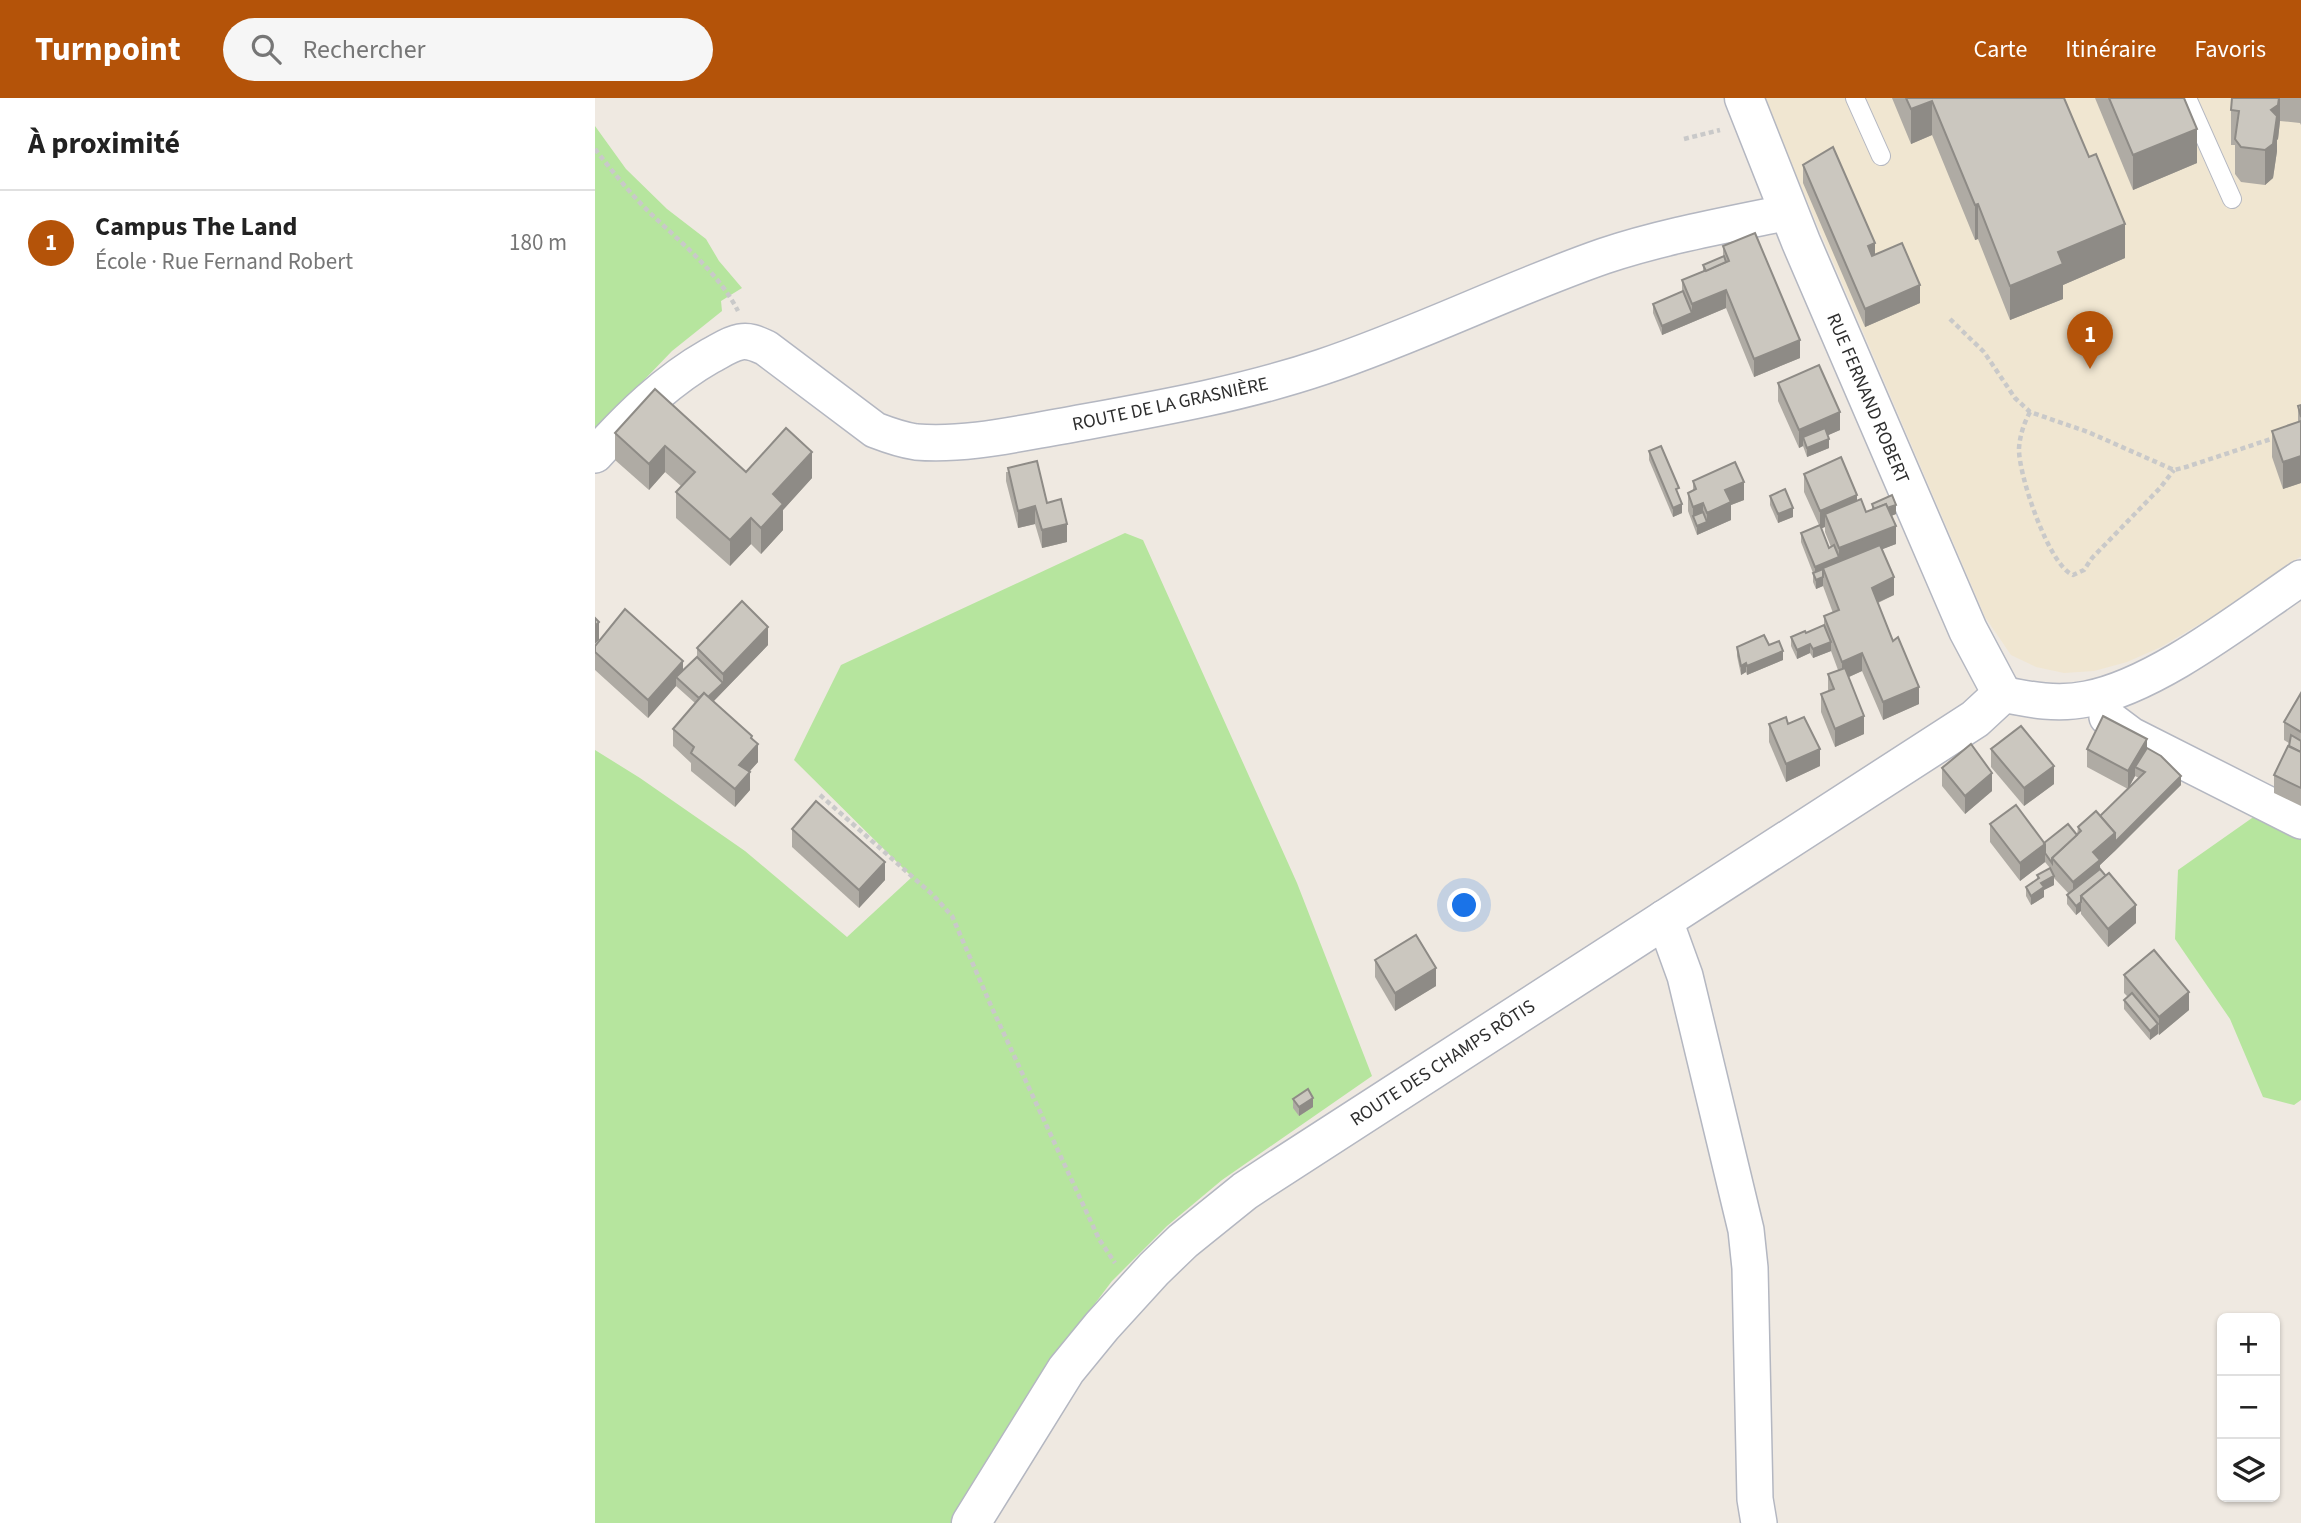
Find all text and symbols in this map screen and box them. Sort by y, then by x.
search box [223,18,713,81]
text: Turnpoint [35,26,181,73]
icon: search [247,30,285,68]
text: Rechercher [303,31,426,68]
text: Carte [1973,32,2027,67]
text: Itinéraire [2065,32,2156,67]
text: Favoris [2194,32,2266,67]
text: À proximité [28,122,180,165]
text: Campus The Land [95,208,297,245]
text: 1 [45,226,57,259]
text: 180 m [509,226,567,259]
text: École · Rue Fernand Robert [95,245,353,278]
street label: RUE FERNAND ROBERT [1819,309,1916,488]
pin: 1 [2067,311,2113,369]
street label: ROUTE DE LA GRASNIÈRE [1070,371,1271,438]
your location [1447,888,1481,922]
street label: ROUTE DES CHAMPS RÔTIS [1345,993,1541,1133]
map controls [2217,1313,2280,1502]
button: + [2217,1313,2280,1376]
button: − [2217,1376,2280,1439]
button: layers [2217,1439,2280,1502]

